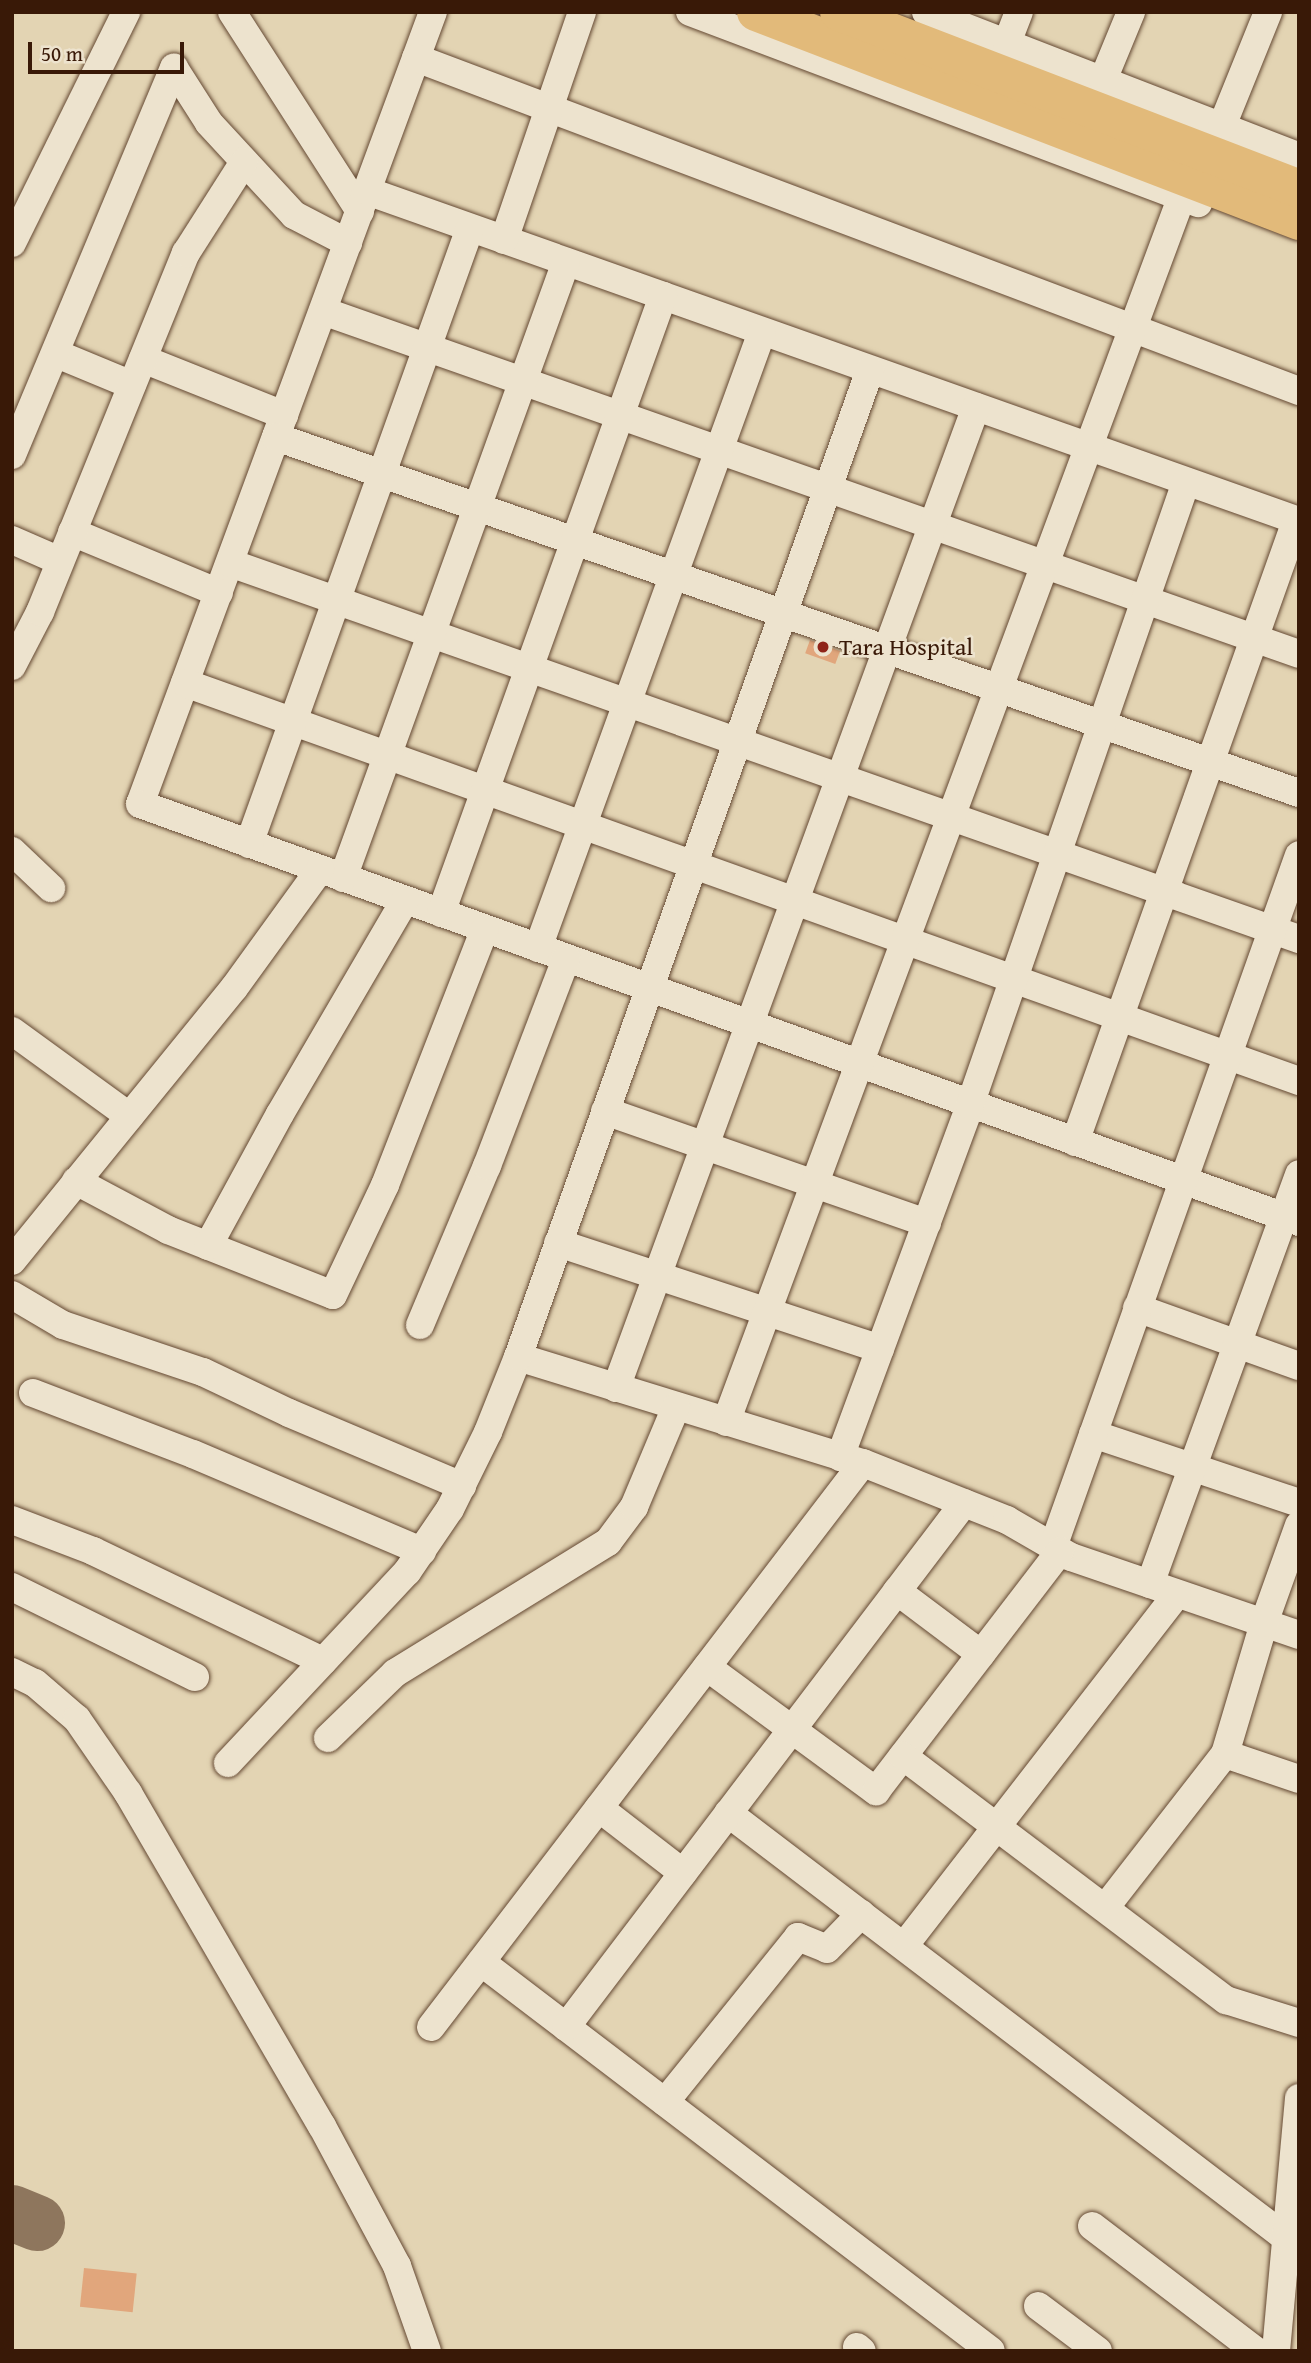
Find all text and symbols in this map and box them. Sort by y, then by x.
scale bar [32,28,187,72]
text: 50 m [41,38,83,69]
place label: Tara Hospital [839,633,973,661]
marker: Tara Hospital [813,637,833,657]

